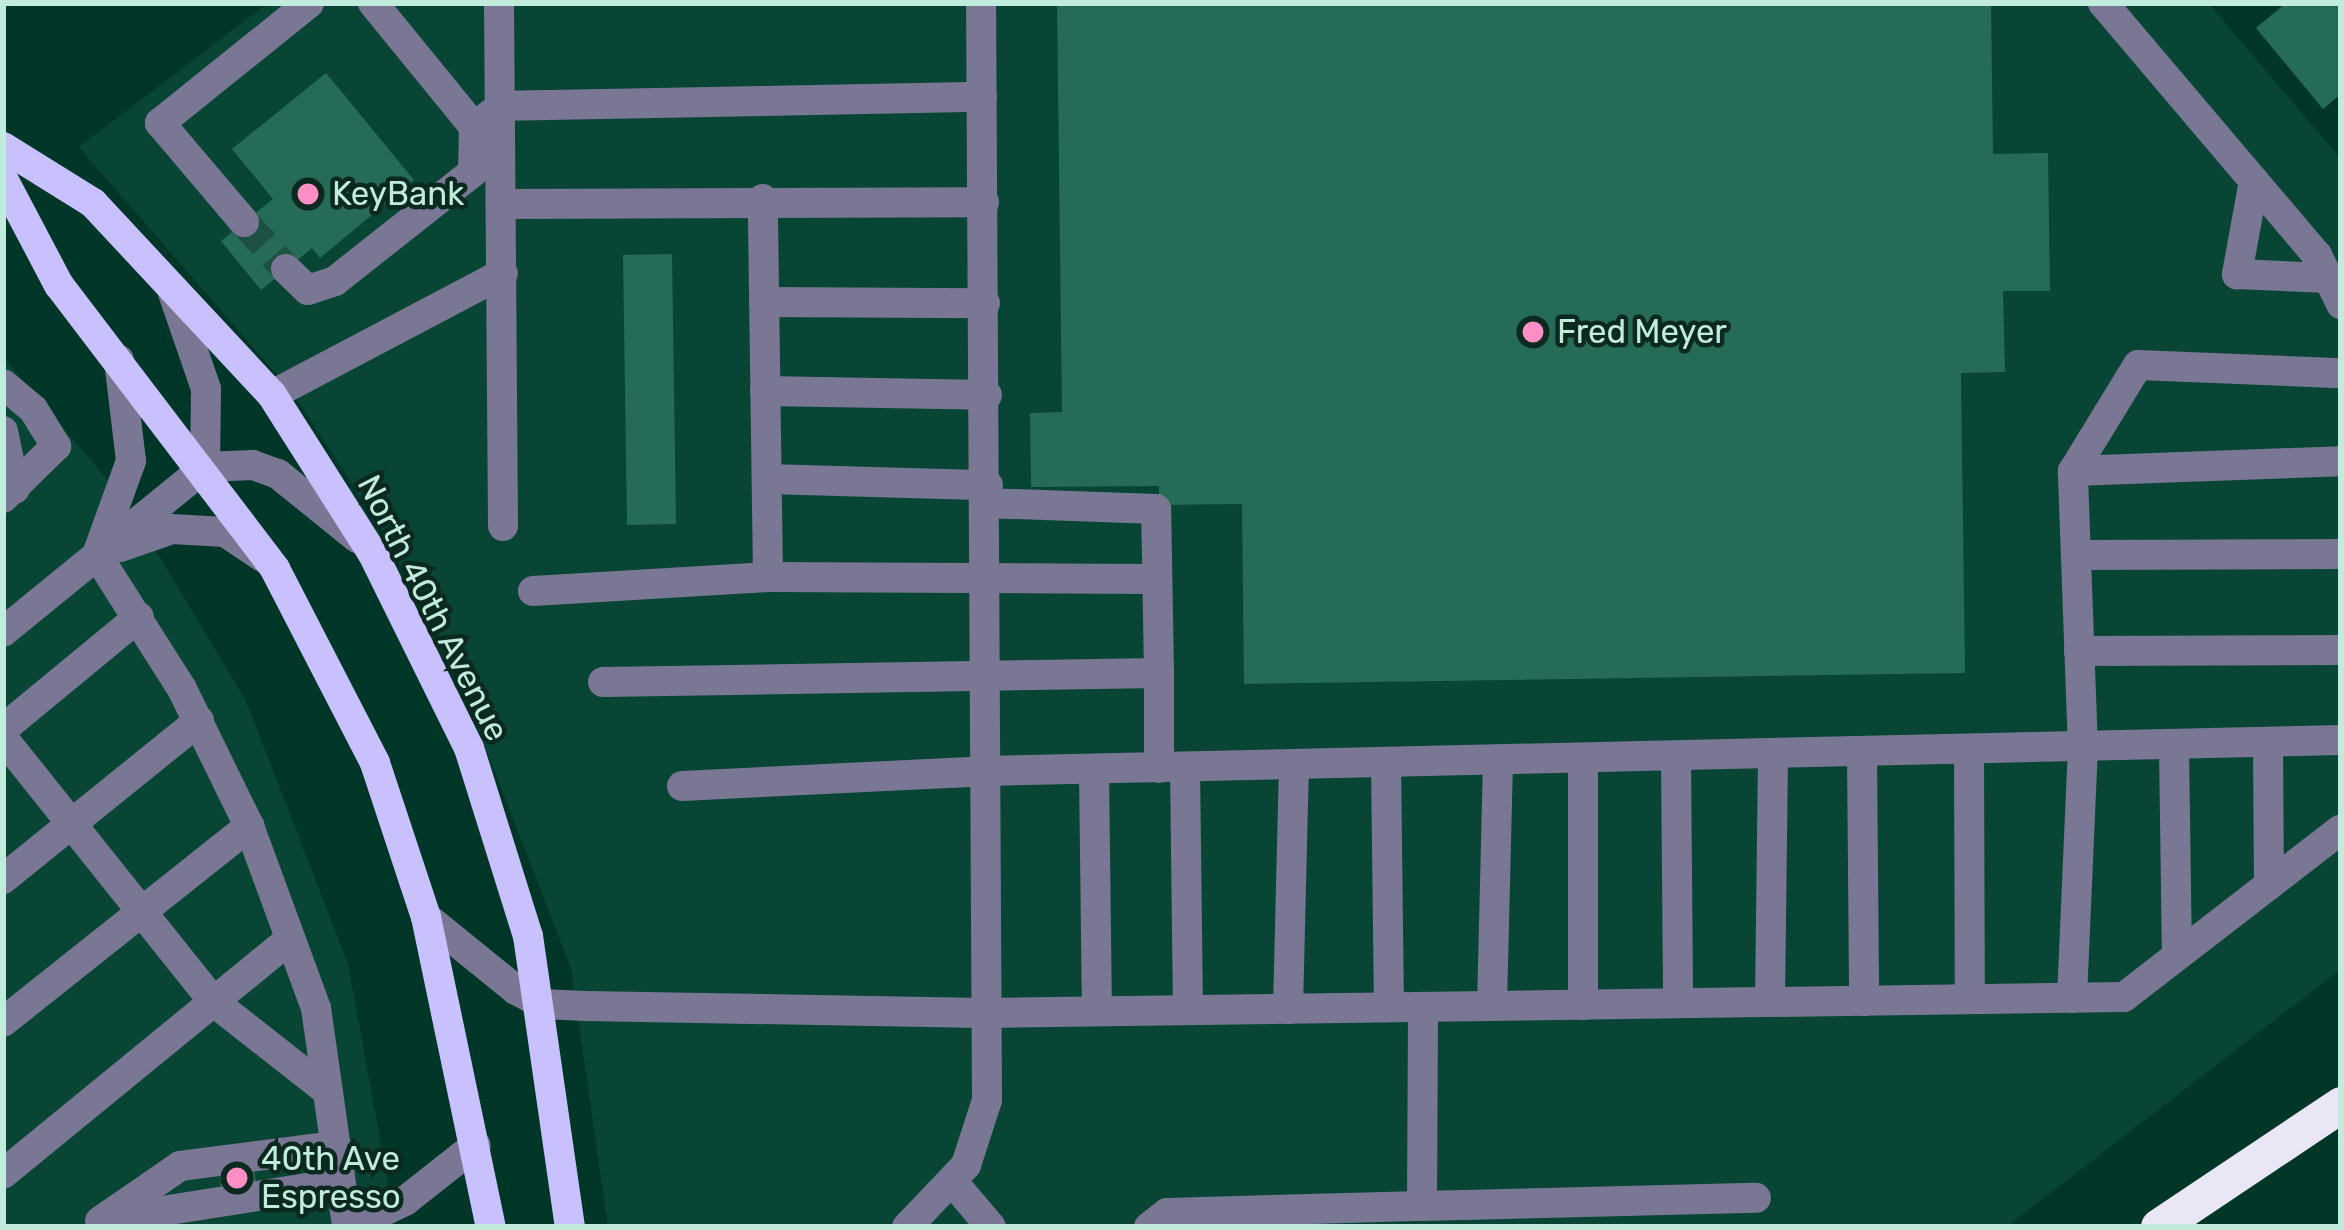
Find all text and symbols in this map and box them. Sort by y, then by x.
place label: KeyBank [332,174,464,214]
marker: KeyBank [295,181,321,207]
place label: Fred Meyer [1557,312,1727,352]
marker: Fred Meyer [1520,319,1546,345]
street label: North 40th Avenue [349,468,517,748]
place label: 40th Ave Espresso [261,1139,401,1217]
marker: 40th Ave Espresso [224,1165,250,1191]

